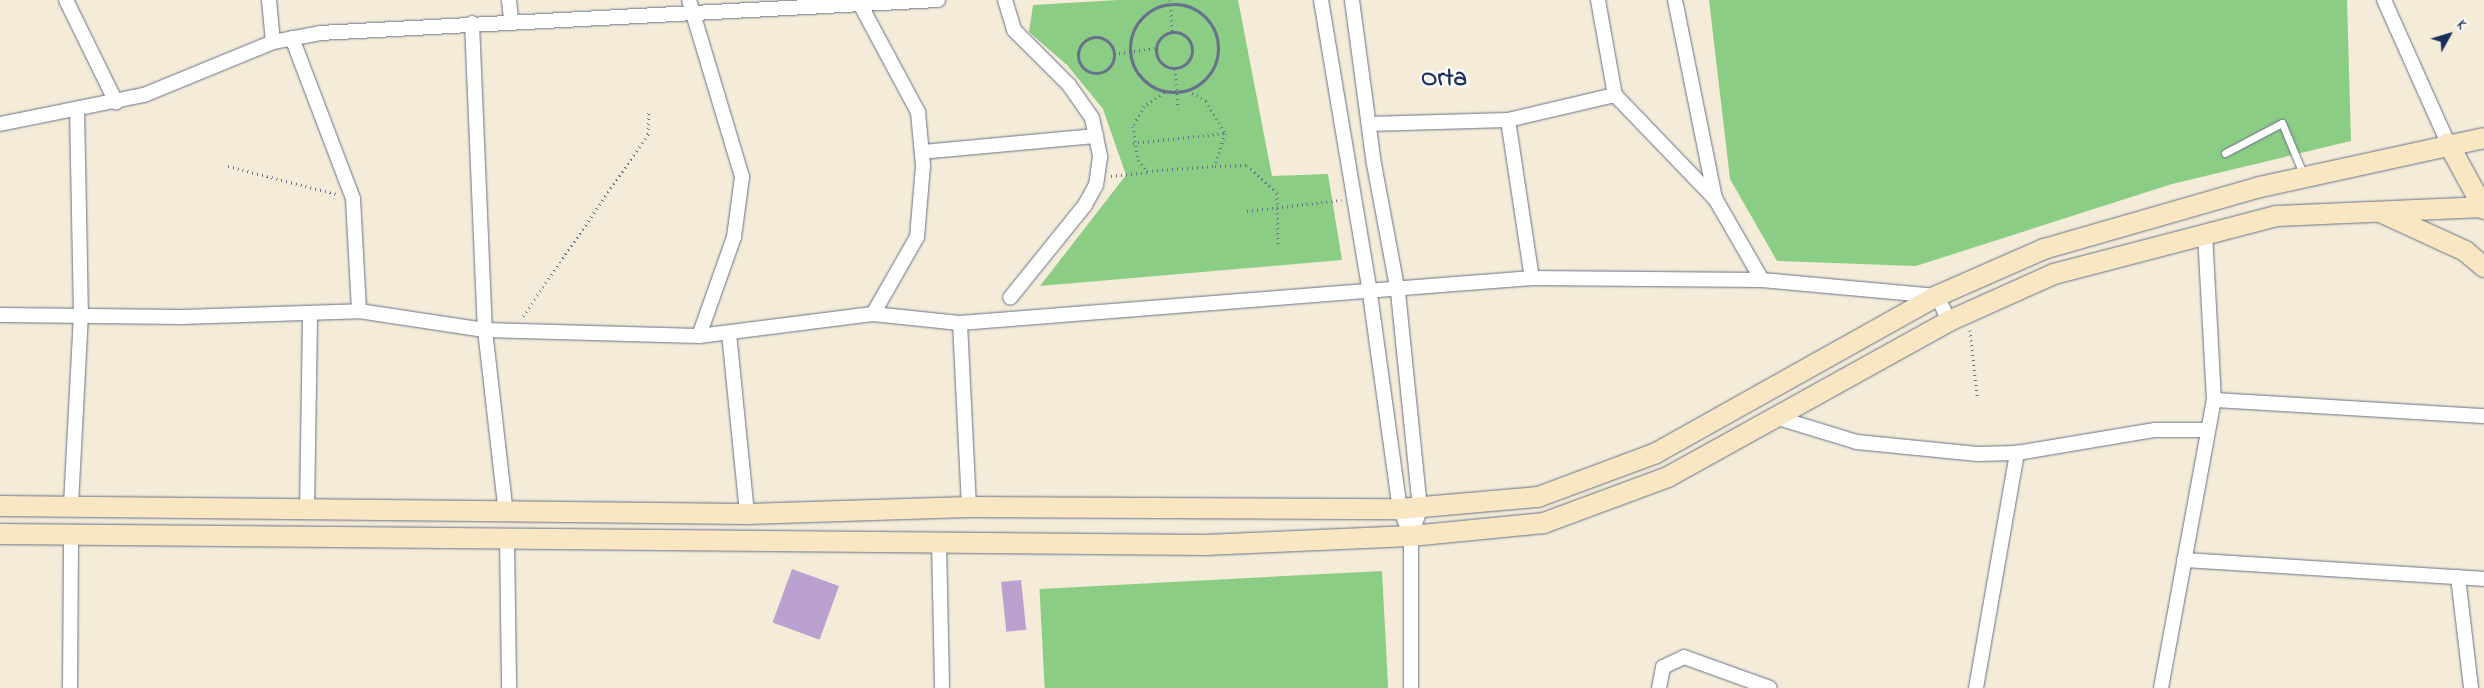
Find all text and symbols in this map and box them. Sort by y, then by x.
north arrow [2424,10,2474,60]
text: K [2451,16,2471,34]
district label: Orta [1421,64,1467,94]

